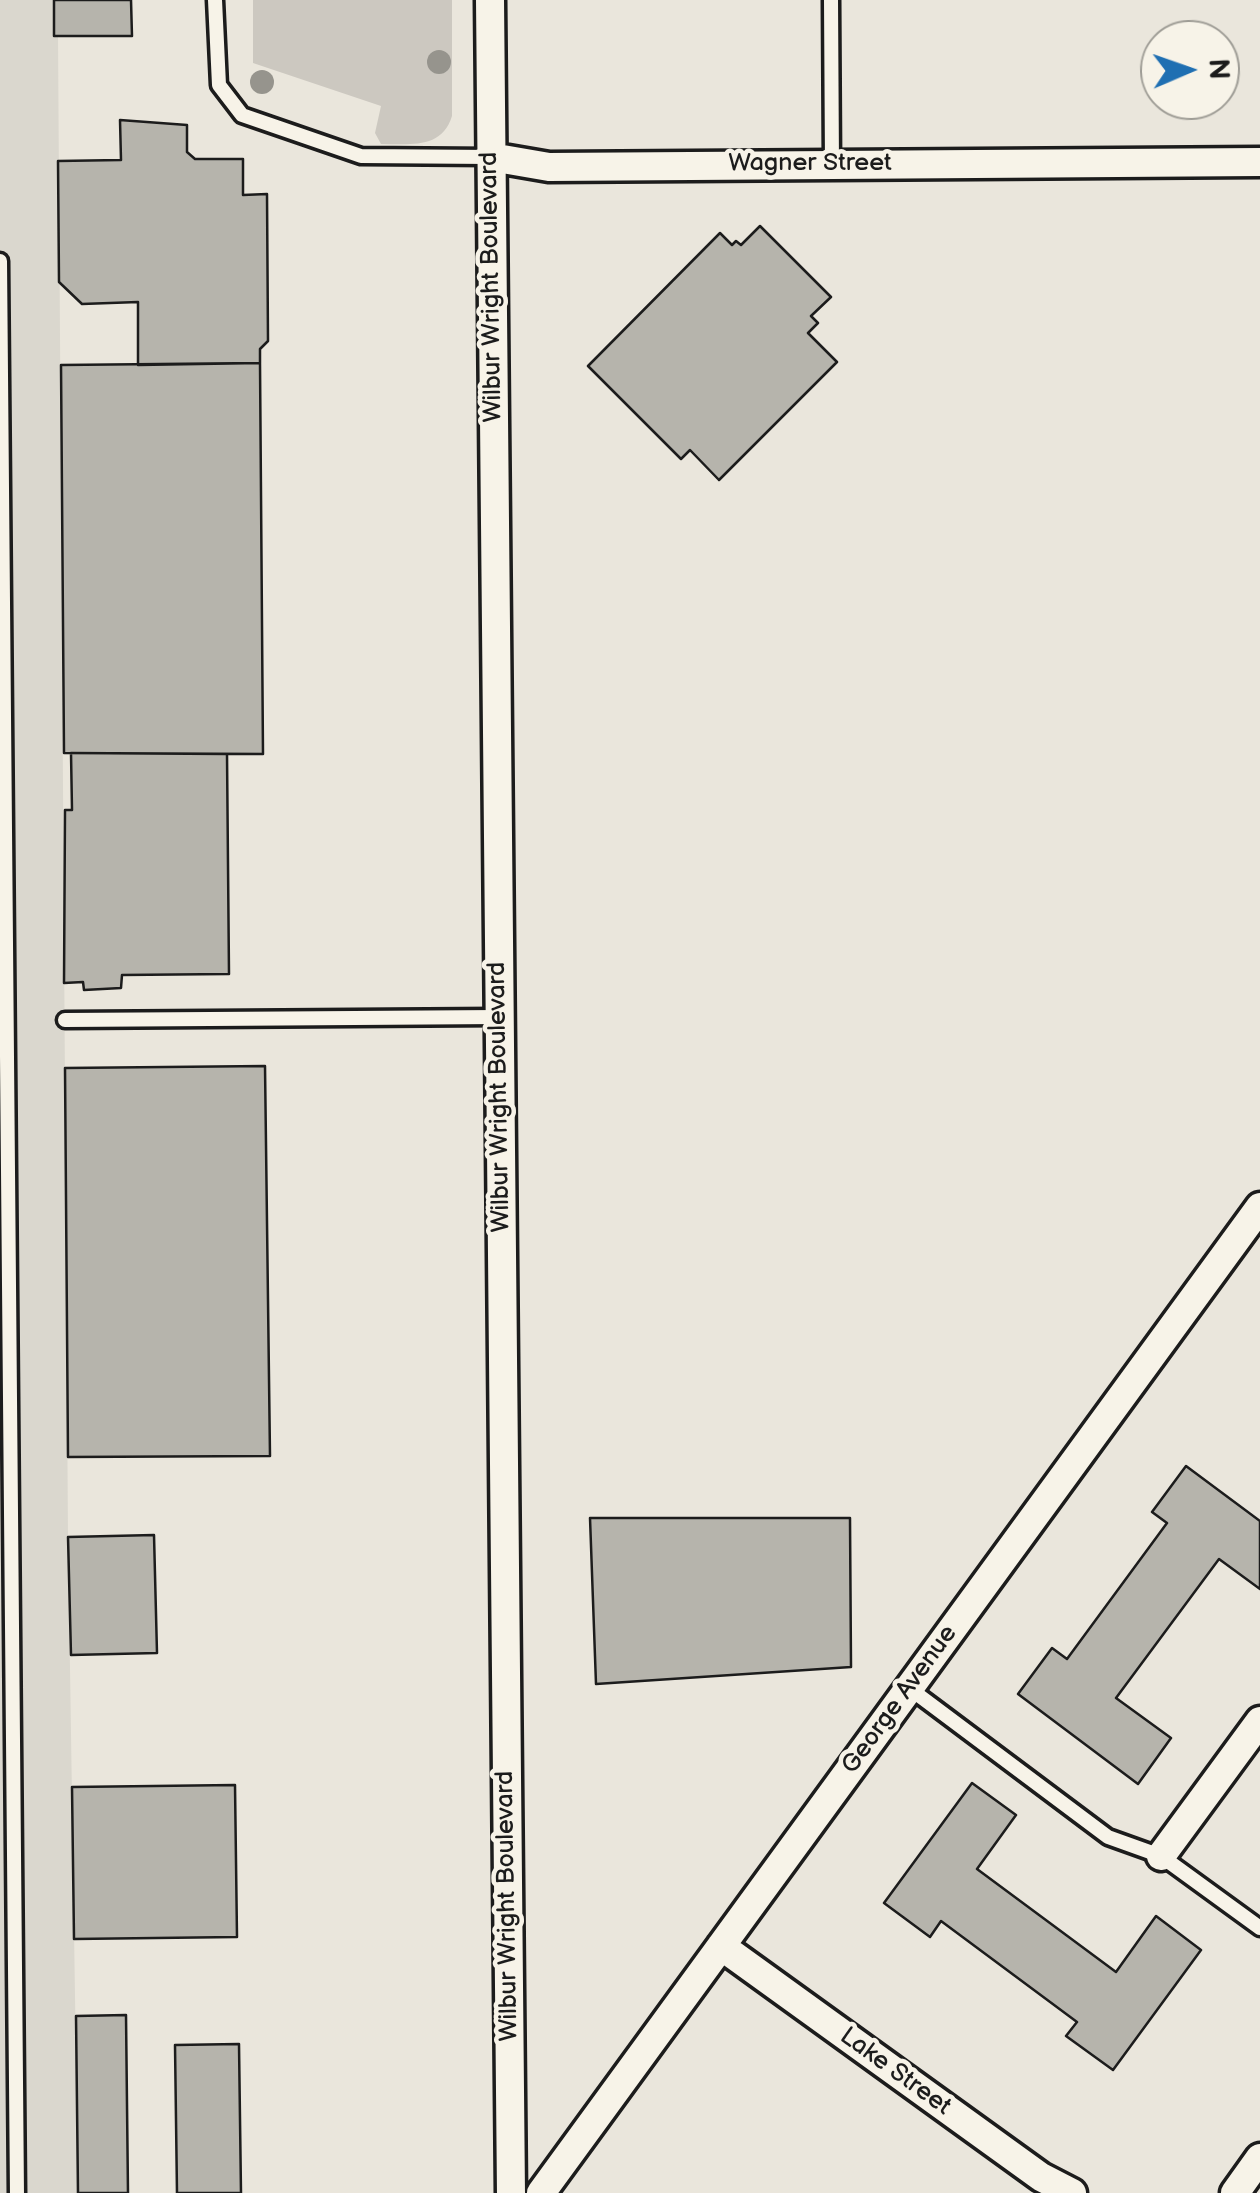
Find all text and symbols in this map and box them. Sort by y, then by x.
north arrow [1140,20,1240,120]
text: N [1202,58,1235,80]
street label: Wagner Street [728,149,892,179]
street label: Wilbur Wright Boulevard [475,151,509,423]
street label: Wilbur Wright Boulevard [483,961,517,1233]
street label: George Avenue [836,1620,964,1780]
street label: Wilbur Wright Boulevard [491,1770,525,2042]
street label: Lake Street [834,2022,956,2122]

